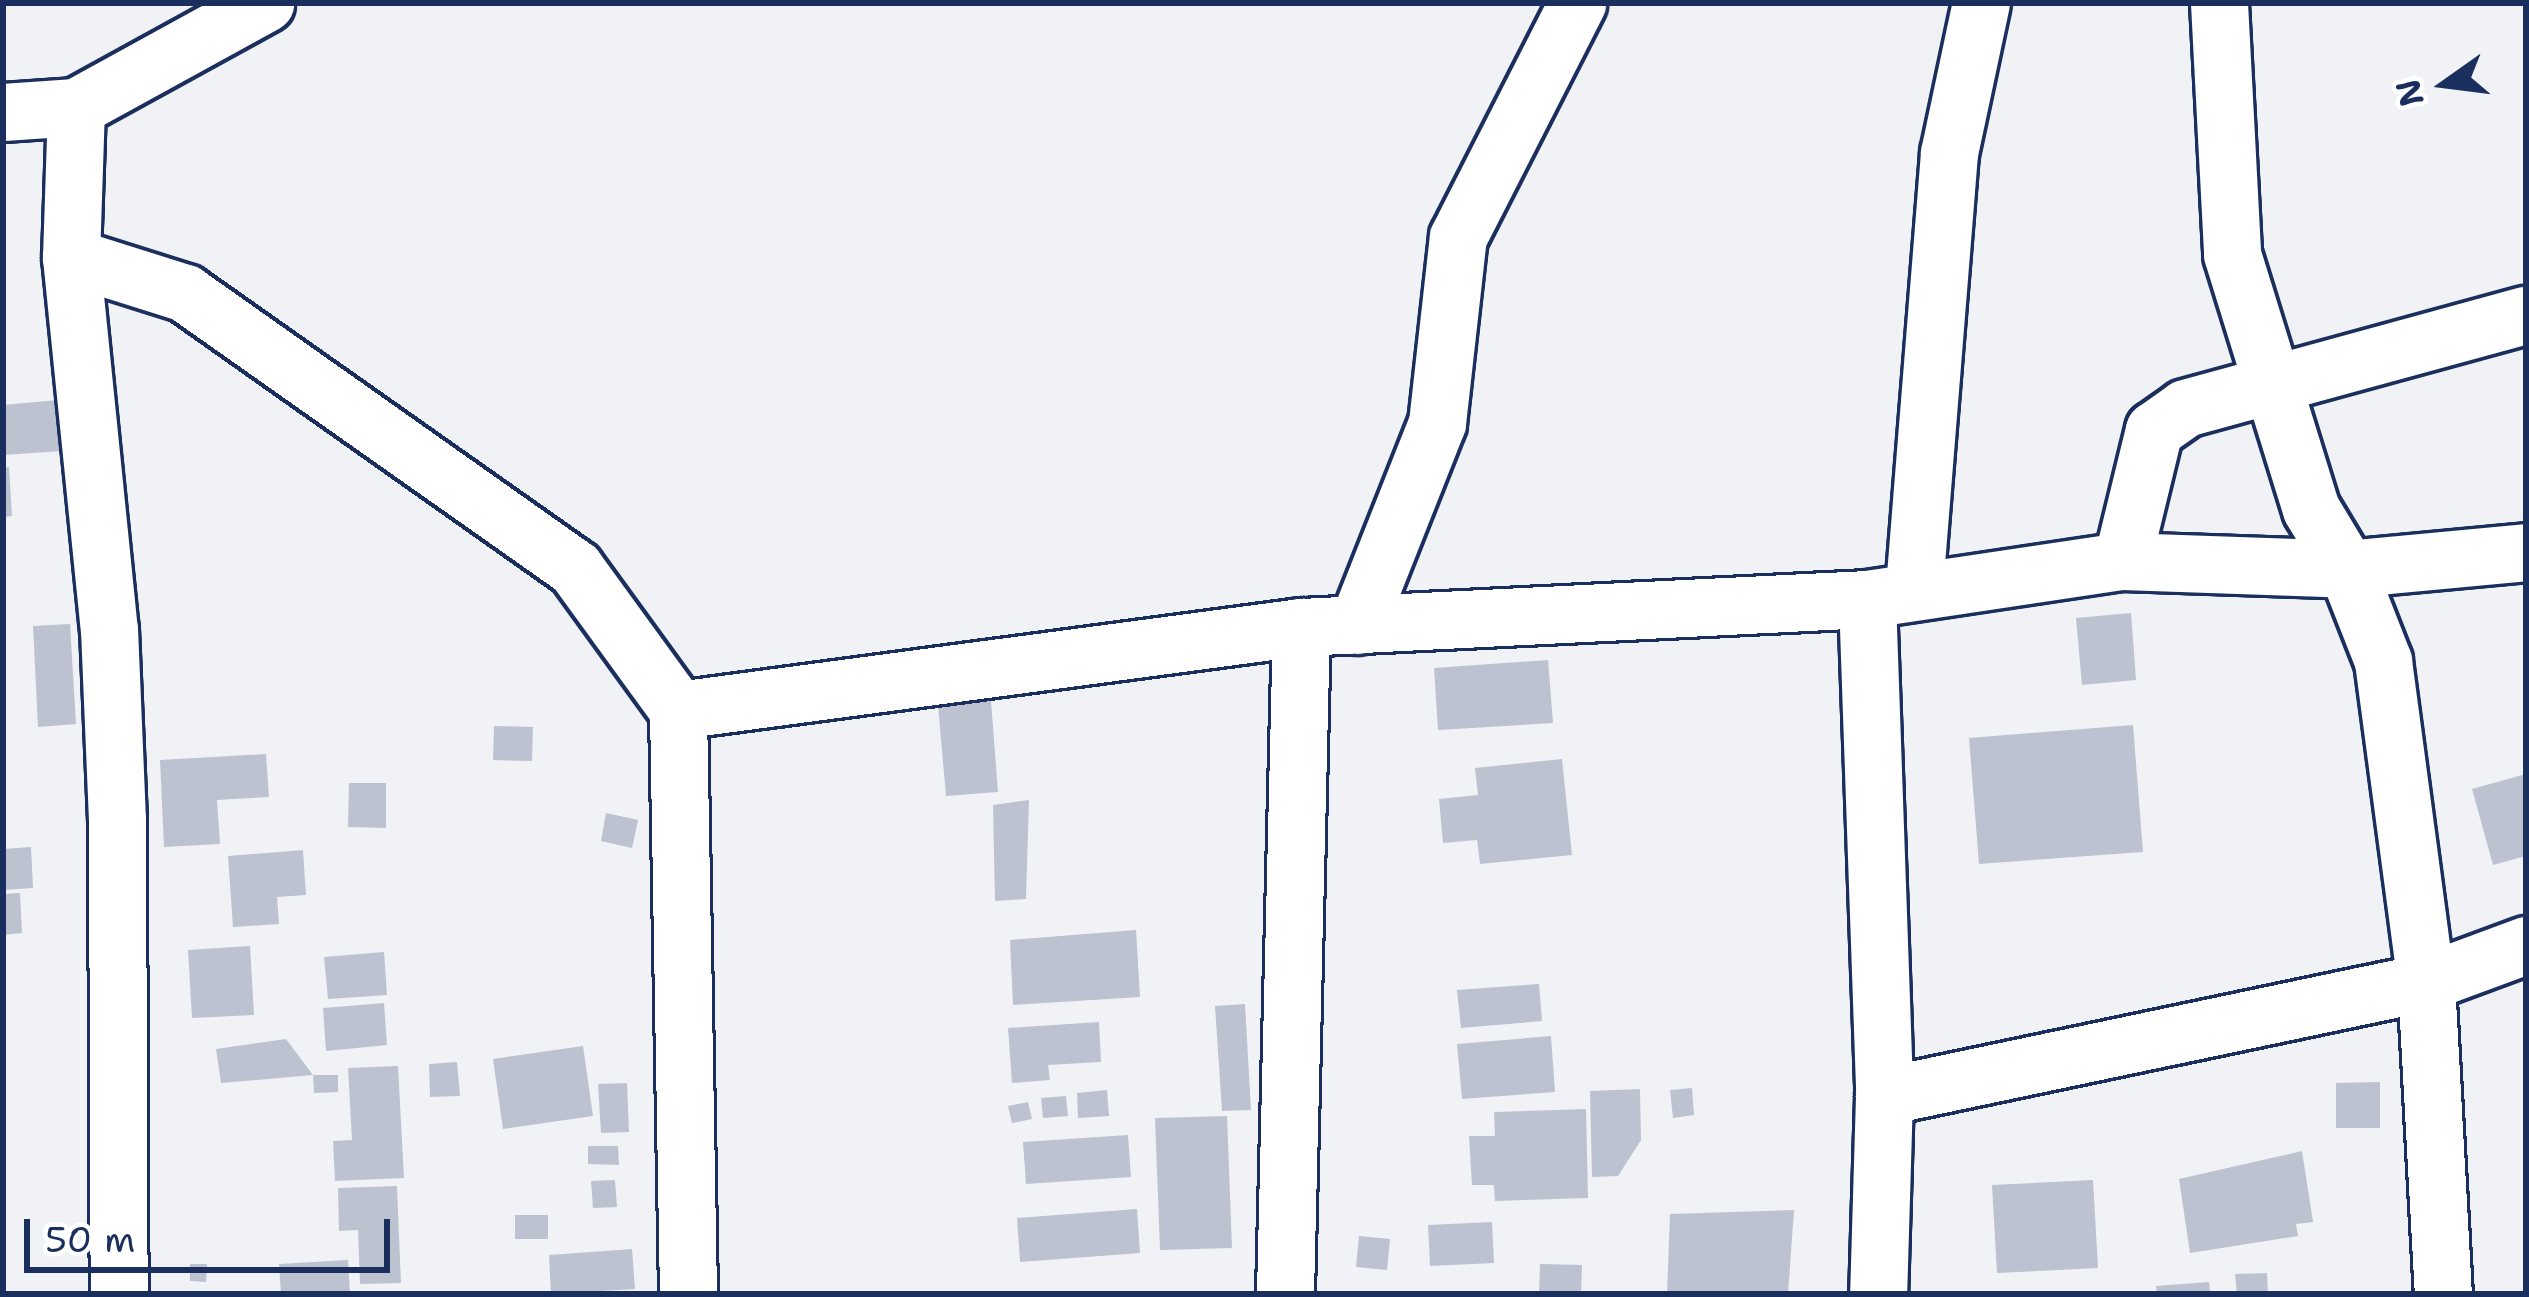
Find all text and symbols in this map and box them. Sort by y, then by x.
north arrow [2385,24,2505,144]
text: N [2385,75,2435,111]
scale bar [30,1195,396,1269]
text: 50 m [45,1215,135,1264]

